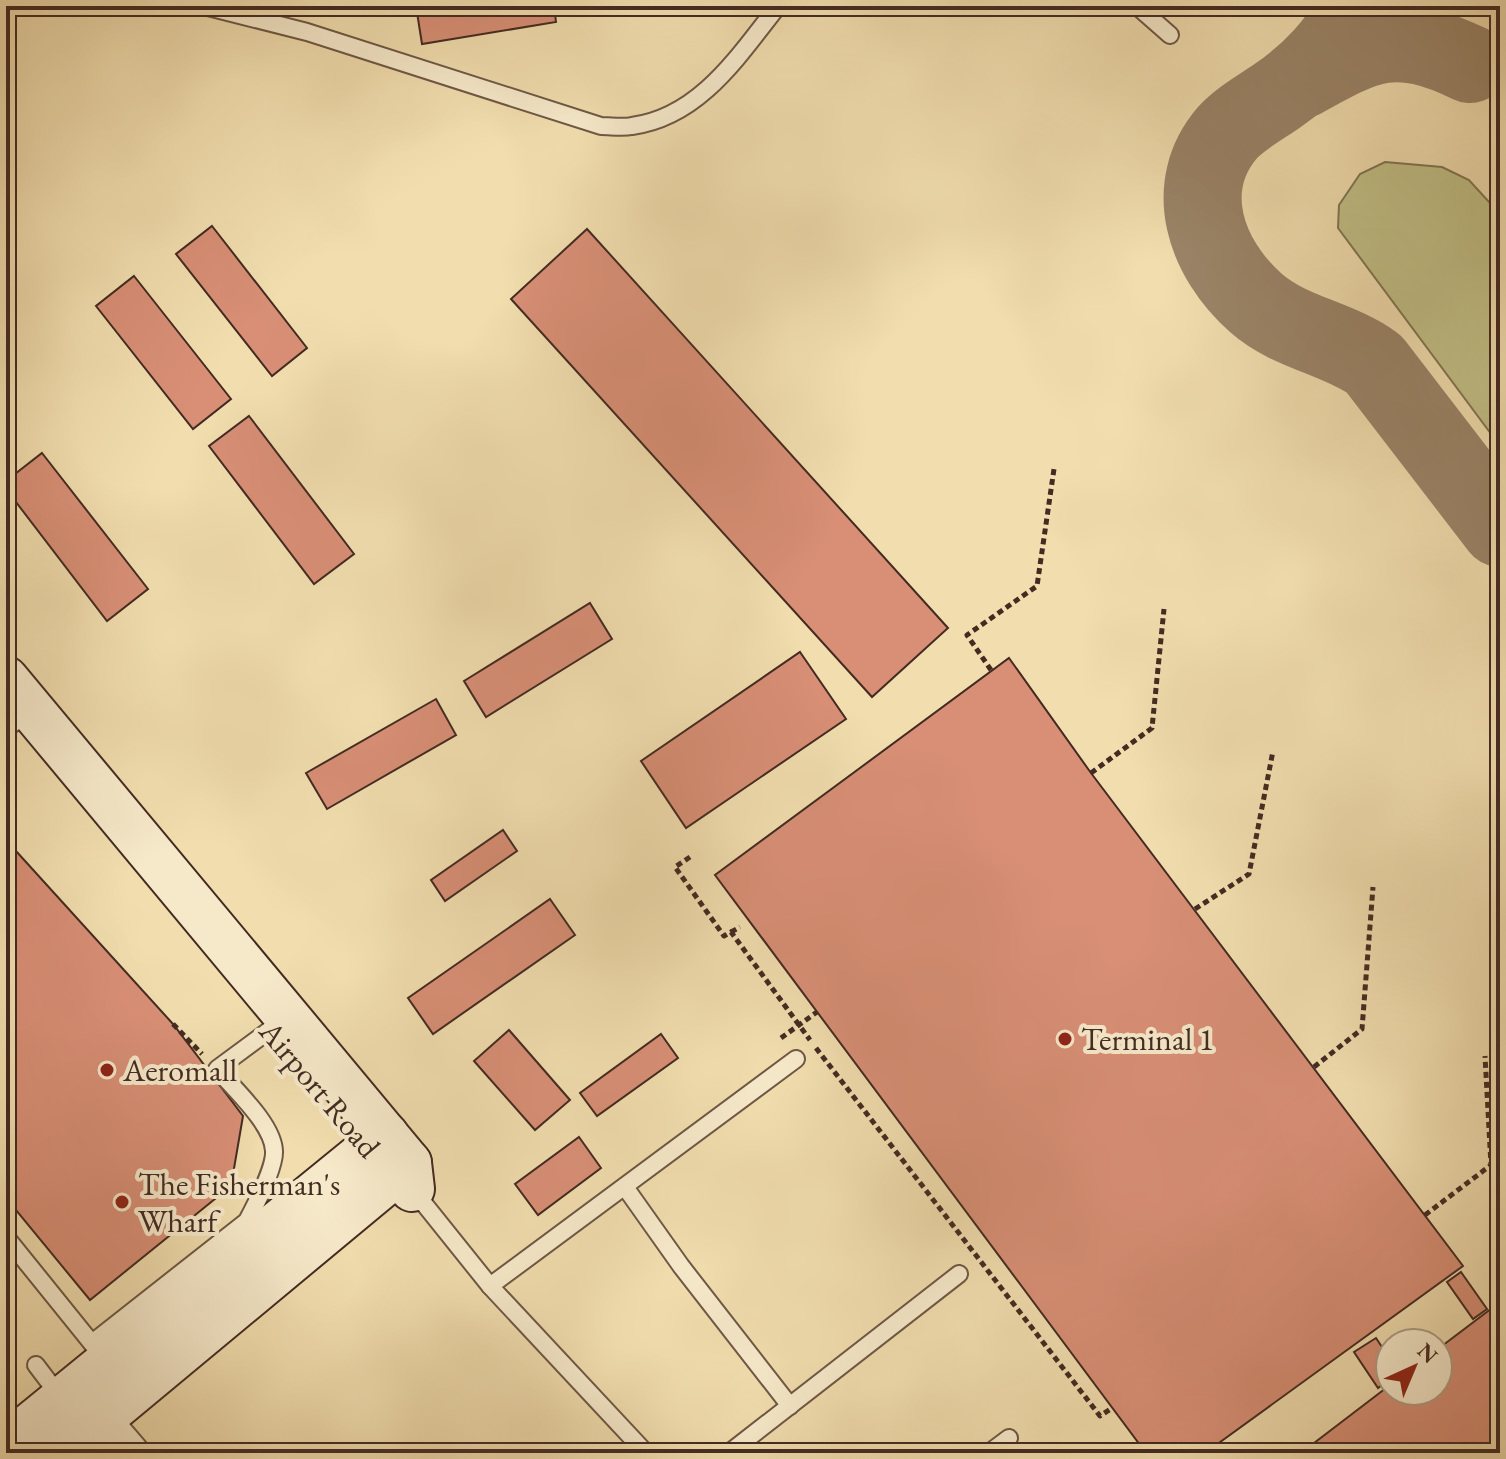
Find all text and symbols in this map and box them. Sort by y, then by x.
street label: Airport Road [250,1011,390,1167]
place label: Terminal 1 [1081,1018,1214,1060]
marker: Terminal 1 [1056,1030,1074,1048]
place label: Aeromall [122,1049,237,1091]
marker: Aeromall [98,1061,116,1079]
place label: The Fisherman's Wharf [138,1163,340,1242]
marker: The Fisherman's Wharf [113,1193,131,1211]
north arrow [1374,1327,1454,1407]
text: N [1411,1336,1444,1370]

